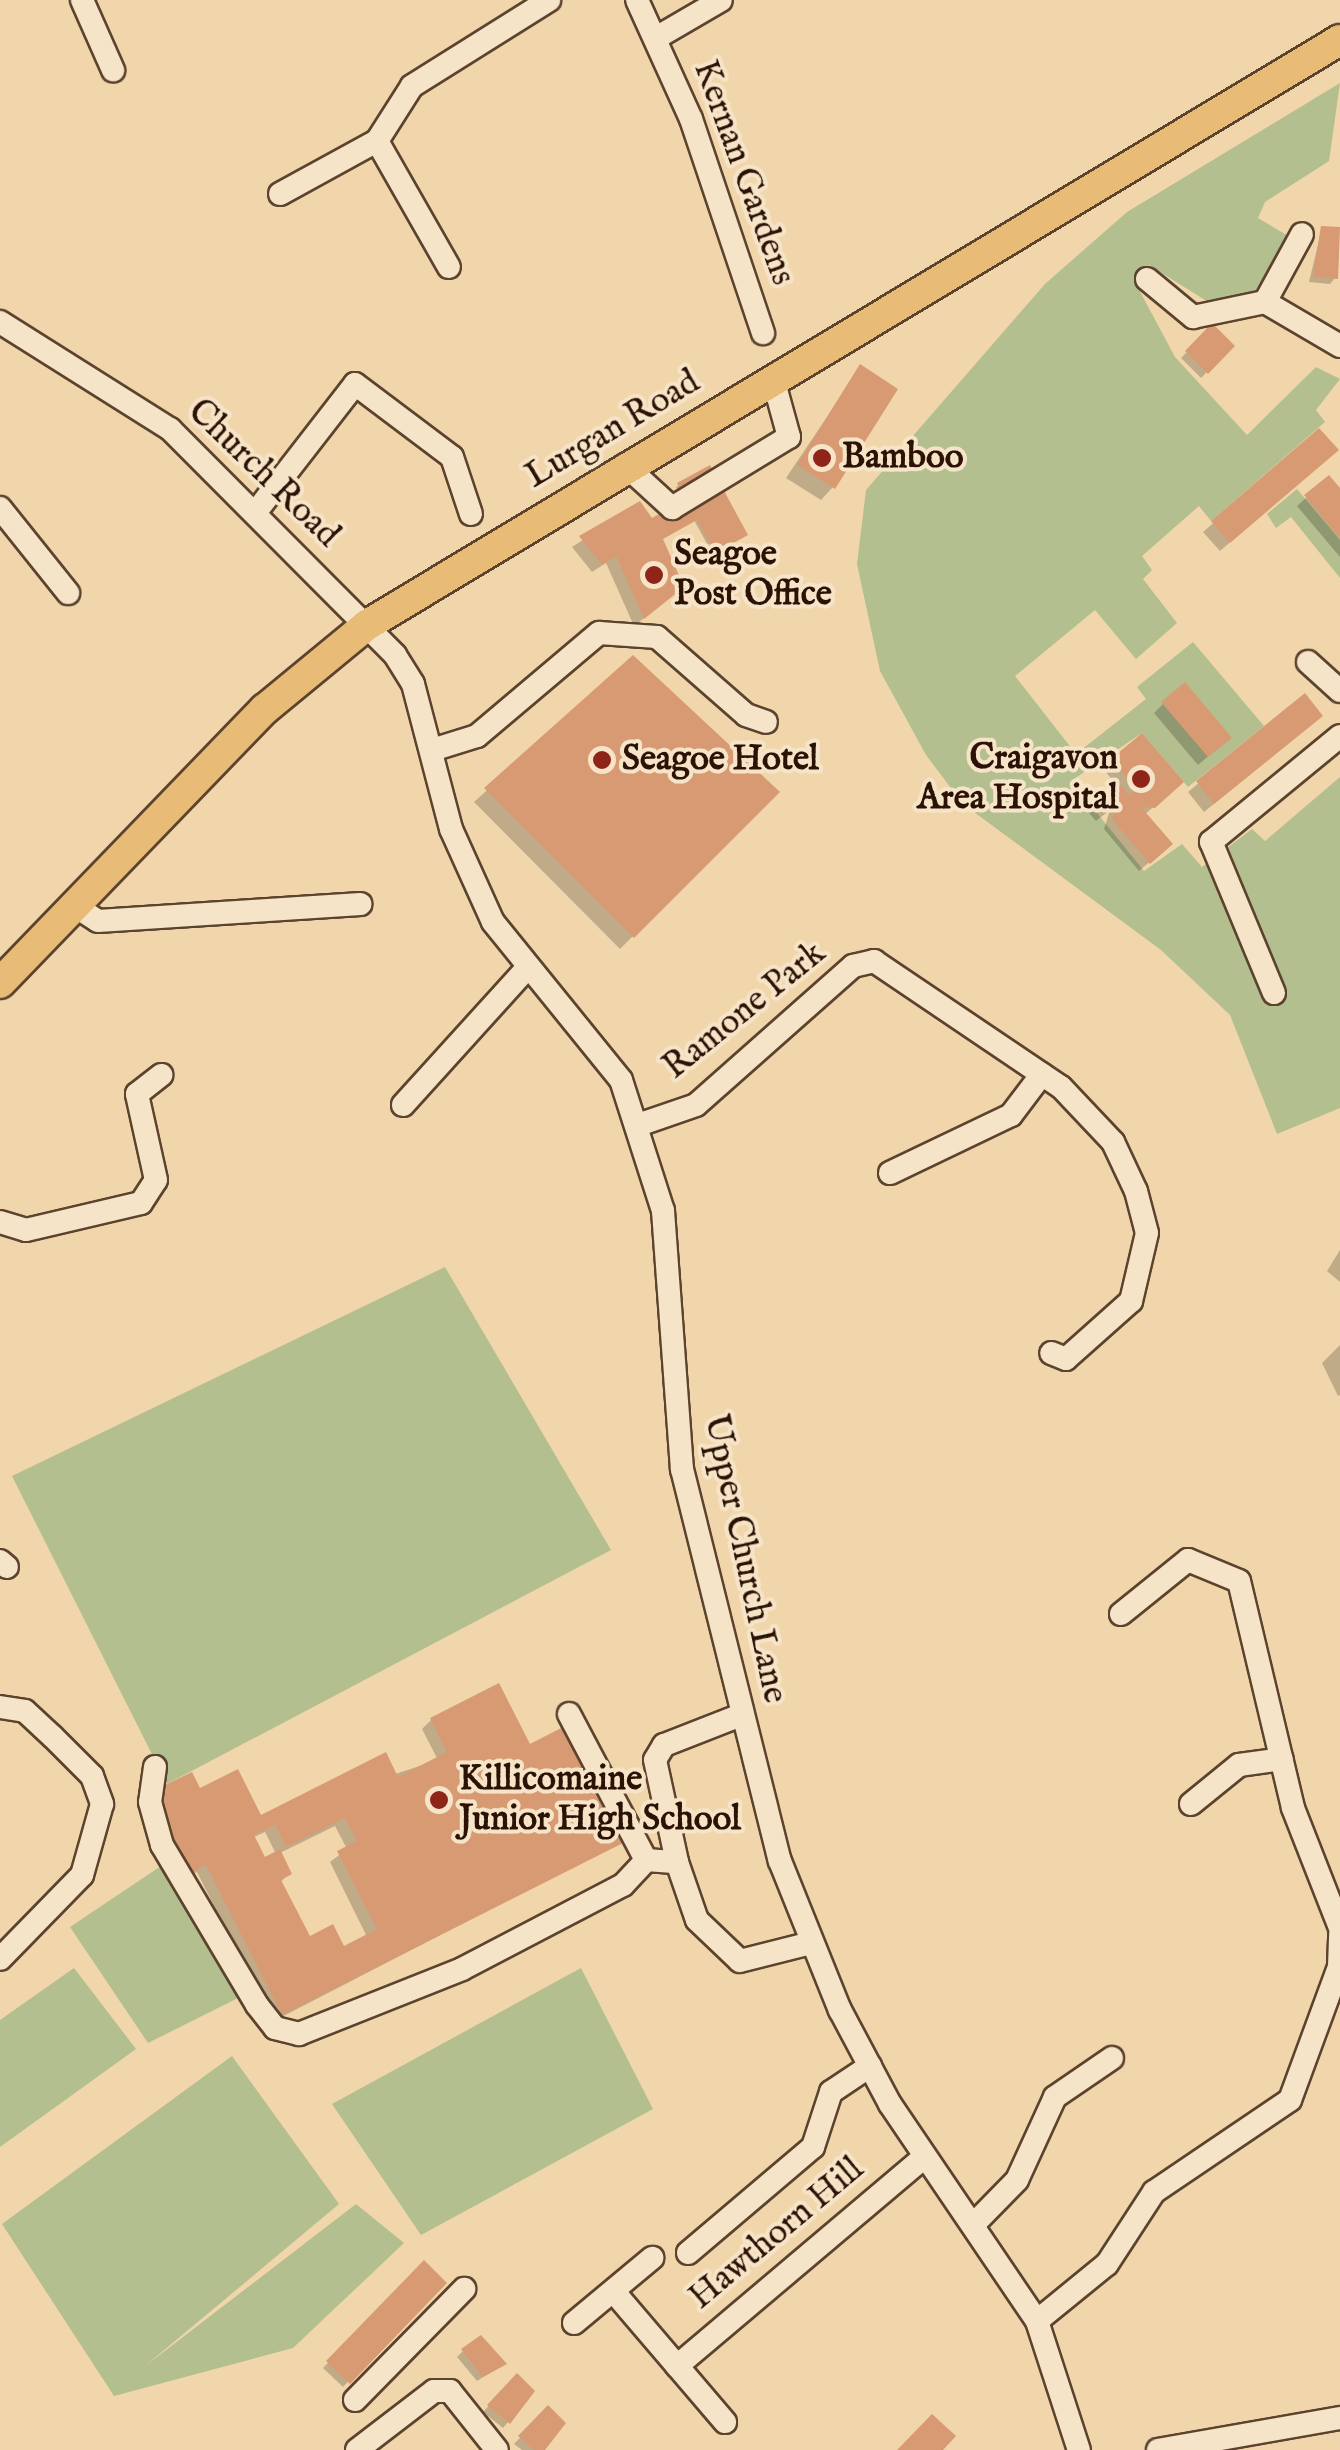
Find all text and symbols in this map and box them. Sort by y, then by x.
street label: Kernan Gardens [683,55,803,291]
street label: Lurgan Road [518,362,708,498]
street label: Church Road [178,391,348,557]
place label: Bamboo [842,437,964,479]
marker: Bamboo [811,447,833,469]
place label: Seagoe Post Office [674,534,832,616]
marker: Seagoe Post Office [643,564,665,586]
place label: Craigavon Area Hospital [917,738,1118,820]
place label: Seagoe Hotel [622,739,819,781]
marker: Seagoe Hotel [591,749,613,771]
marker: Craigavon Area Hospital [1128,766,1154,792]
street label: Ramone Park [656,933,834,1089]
street label: Upper Church Lane [693,1411,795,1707]
place label: Killicomaine Junior High School [459,1759,741,1841]
marker: Killicomaine Junior High School [428,1789,450,1811]
street label: Hawthorn Hill [681,2149,873,2319]

